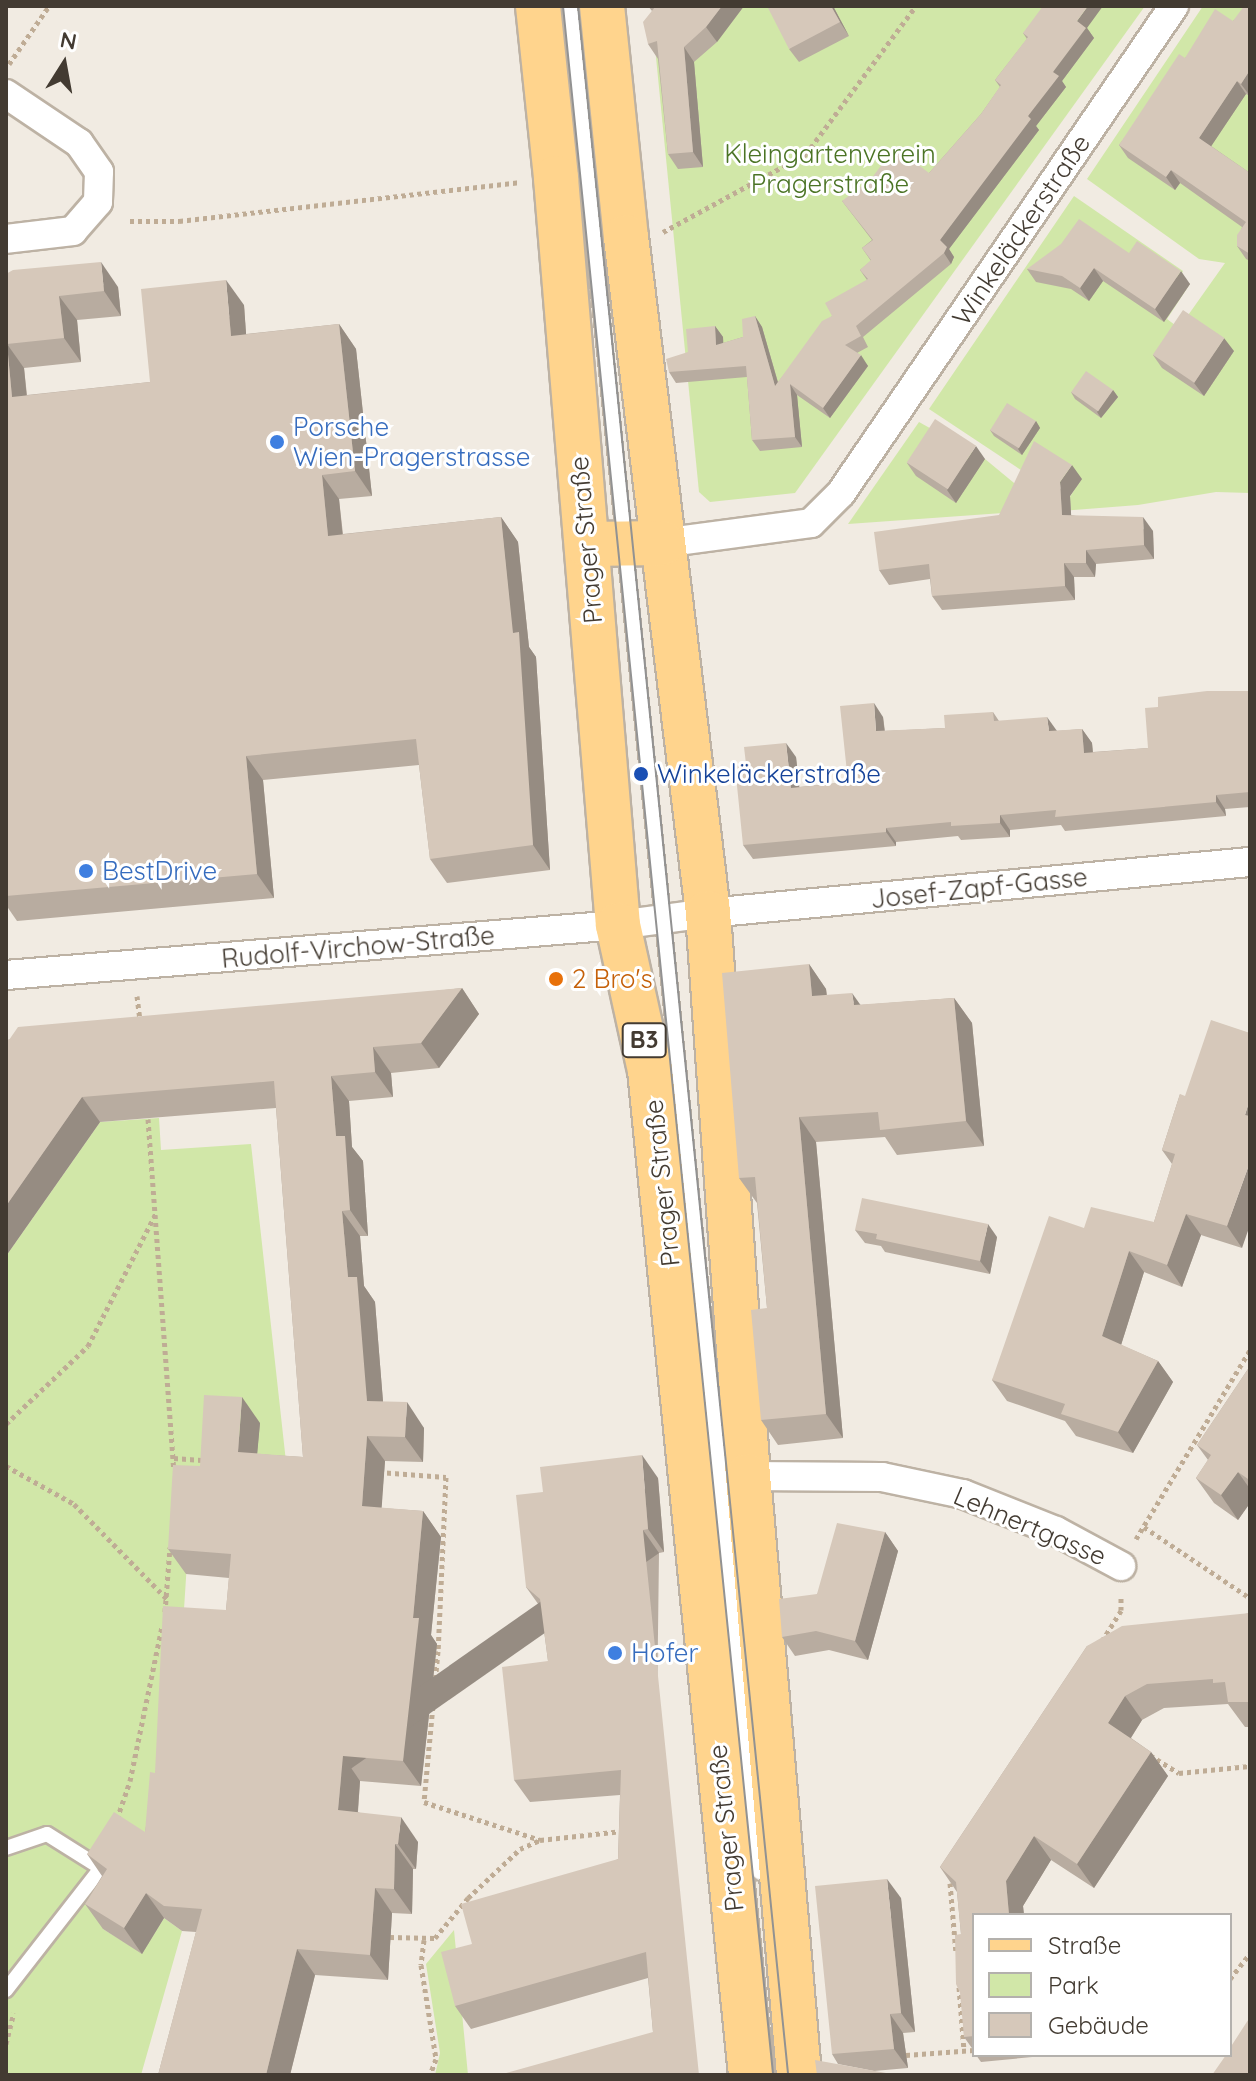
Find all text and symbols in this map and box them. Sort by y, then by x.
north arrow [24,24,104,104]
text: N [58,25,79,56]
street label: Winkeläckerstraße [945,128,1097,332]
park label: Kleingartenverein Pragerstraße [724,138,936,200]
place label: Porsche Wien-Pragerstrasse [293,411,530,472]
marker: Porsche Wien-Pragerstrasse [268,433,286,451]
street label: Prager Straße [563,455,609,625]
place label: Winkeläckerstraße [657,758,881,790]
marker: Winkeläckerstraße [632,765,650,783]
place label: BestDrive [102,855,217,887]
street label: Josef-Zapf-Gasse [869,861,1089,915]
marker: BestDrive [77,862,95,880]
street label: Rudolf-Virchow-Straße [220,920,496,974]
place label: 2 Bro's [572,963,653,995]
marker: 2 Bro's [547,970,565,988]
road number: B3 [620,1020,668,1060]
street label: Prager Straße [638,1098,686,1268]
street label: Lehnertgasse [949,1480,1111,1572]
place label: Hofer [631,1637,699,1669]
marker: Hofer [606,1644,624,1662]
street label: Prager Straße [702,1743,750,1913]
legend [972,1913,1232,2057]
text: Straße [1048,1930,1121,1960]
text: Park [1048,1970,1099,2000]
text: Gebäude [1048,2010,1149,2040]

